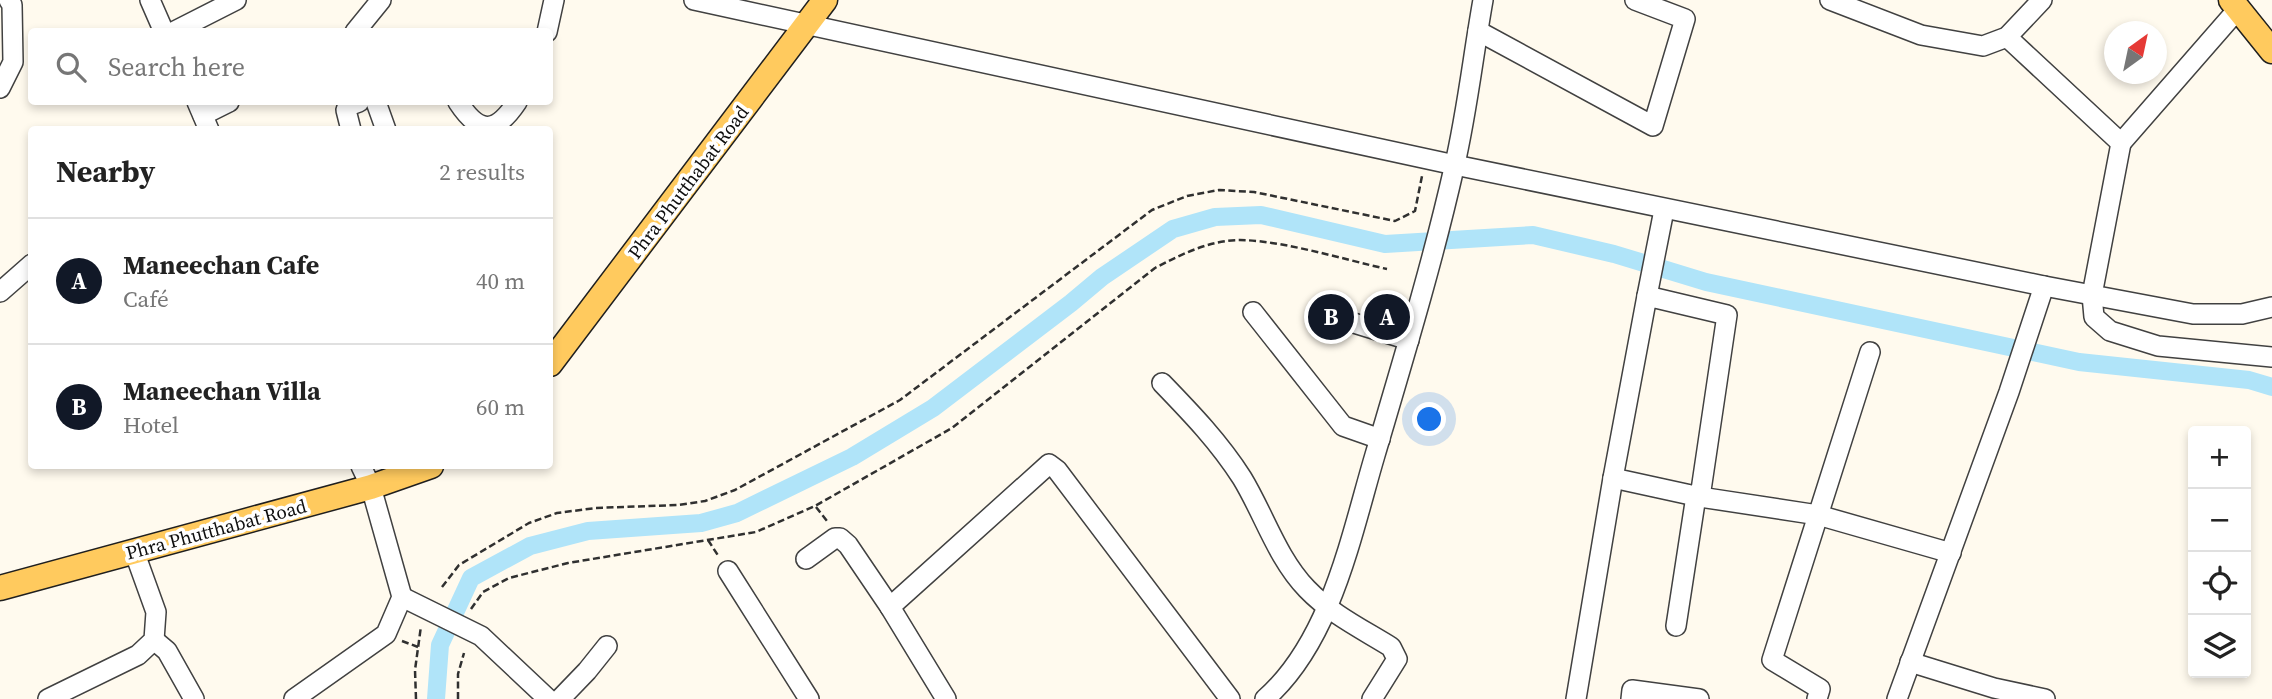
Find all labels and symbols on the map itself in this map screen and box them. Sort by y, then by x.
north arrow [2104,21,2167,84]
street label: Phra Phutthabat Road [622,100,754,264]
pin: B [1308,291,1354,343]
pin: A [1364,291,1410,343]
your location [1412,402,1446,436]
street label: Phra Phutthabat Road [123,492,309,566]

